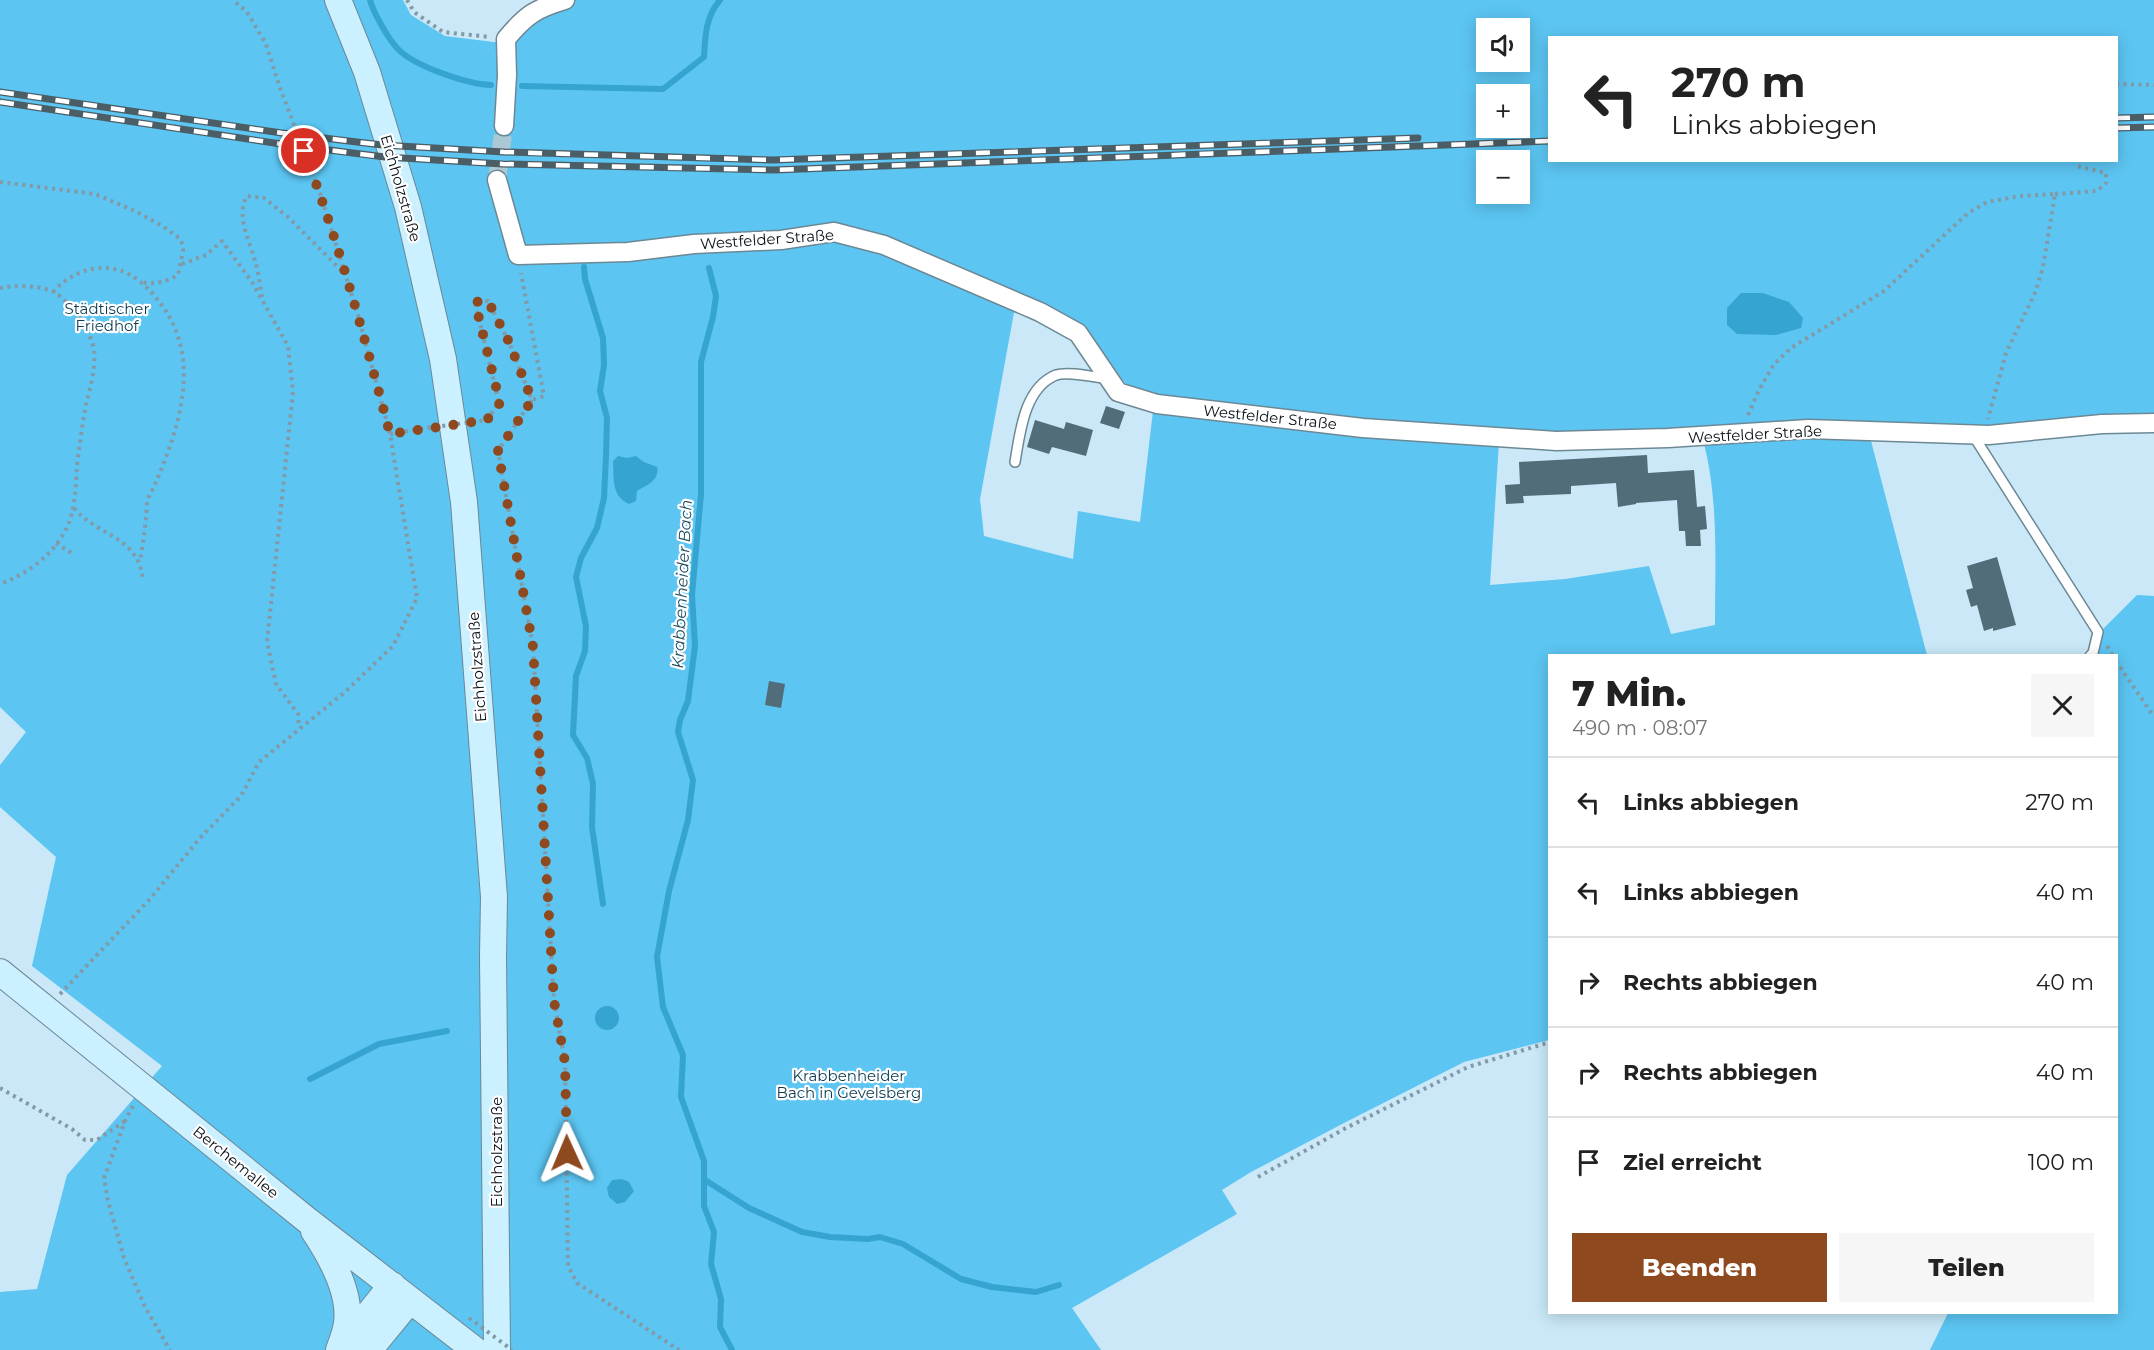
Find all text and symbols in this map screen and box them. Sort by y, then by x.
map controls [1476,18,1530,204]
button: sound [1476,18,1530,72]
text: 270 m [1671,56,1805,108]
icon: left [1572,60,1650,138]
button: + [1476,84,1530,138]
text: Links abbiegen [1671,108,1878,141]
pin [278,125,329,176]
street label: Eichholzstraße [377,132,425,244]
icon: arrive [287,134,320,167]
button: − [1476,150,1530,204]
street label: Westfelder Straße [699,225,835,253]
park label: Städtischer Friedhof [65,299,149,335]
street label: Westfelder Straße [1202,401,1338,433]
street label: Westfelder Straße [1688,421,1822,447]
water label: Krabbenheider Bach [668,499,696,669]
street label: Eichholzstraße [464,611,490,723]
text: 7 Min. [1572,671,1686,715]
button: close [2031,674,2094,737]
text: 490 m · 08:07 [1572,716,1708,740]
icon: left [1572,786,1605,819]
text: Links abbiegen [1623,789,1799,816]
text: 270 m [2025,789,2094,816]
icon: left [1572,876,1605,909]
text: Links abbiegen [1623,879,1799,906]
text: 40 m [2036,879,2094,906]
icon: right [1572,966,1605,999]
text: Rechts abbiegen [1623,969,1818,996]
text: 40 m [2036,969,2094,996]
icon: right [1572,1056,1605,1089]
text: Rechts abbiegen [1623,1059,1818,1086]
text: 40 m [2036,1059,2094,1086]
park label: Krabbenheider Bach in Gevelsberg [777,1066,921,1102]
street label: Eichholzstraße [487,1097,506,1207]
position arrow [535,1121,599,1185]
street label: Berchemallee [189,1122,283,1202]
icon: arrive [1572,1146,1605,1179]
text: Ziel erreicht [1623,1149,1762,1176]
text: 100 m [2028,1149,2094,1176]
button: Beenden [1572,1233,1827,1302]
button: Teilen [1839,1233,2094,1302]

